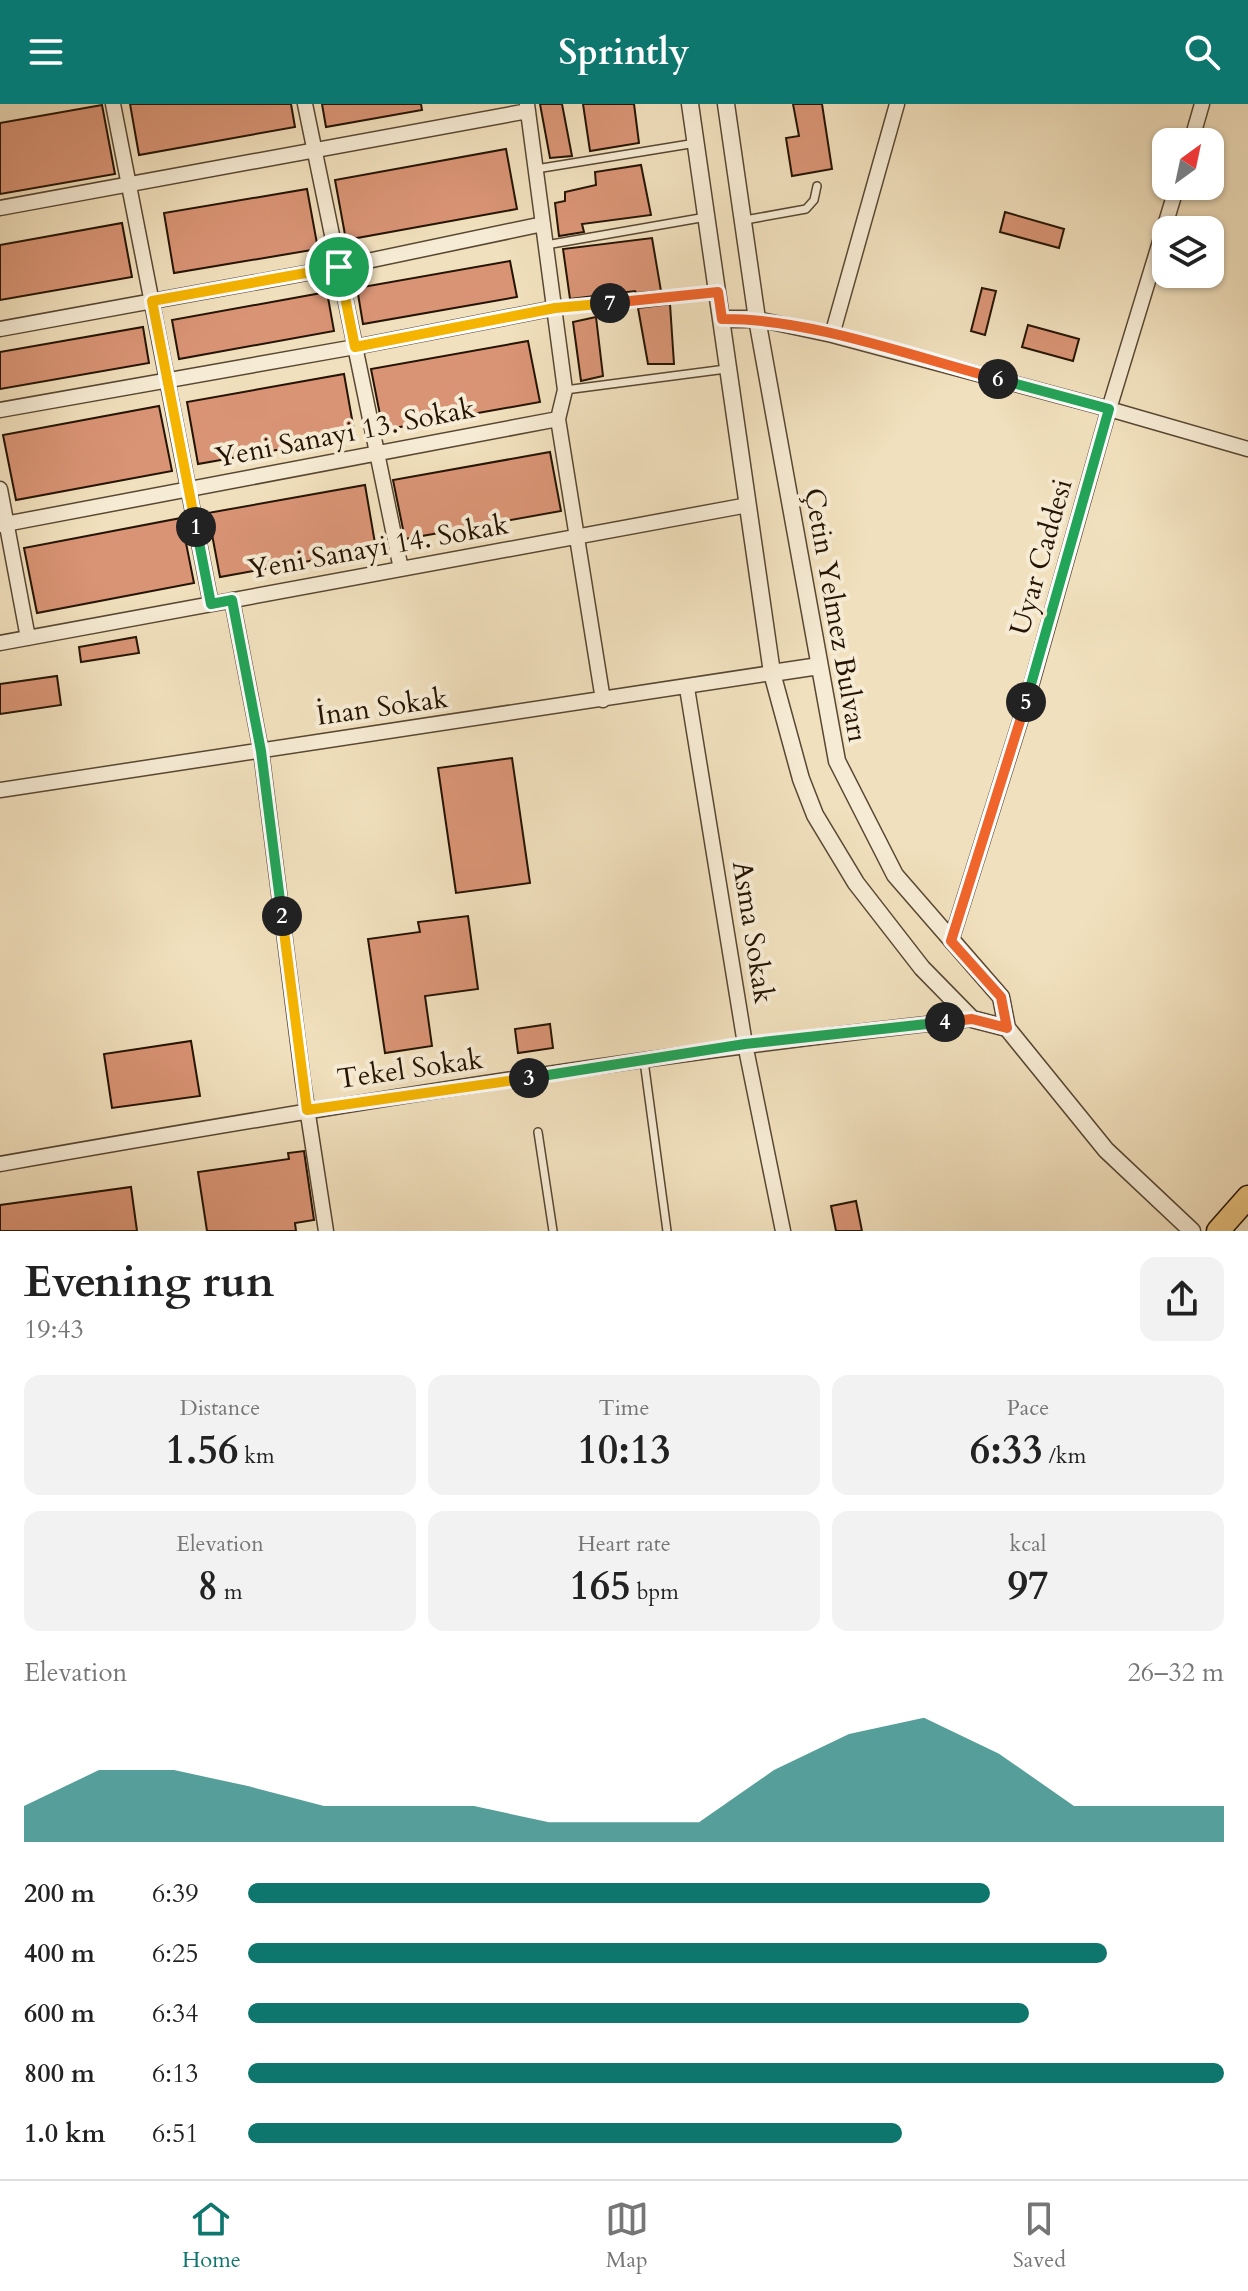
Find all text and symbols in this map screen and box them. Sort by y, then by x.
text: Sprintly [558,28,690,77]
icon: menu [24,30,68,74]
icon: search [1180,30,1224,74]
north arrow [1152,128,1224,200]
map controls [1152,128,1224,288]
button: layers [1152,216,1224,288]
pin [305,233,373,301]
icon: arrive [317,245,361,289]
pin: 7 [590,283,630,323]
text: 7 [604,288,616,318]
pin: 6 [978,359,1018,399]
text: 6 [992,364,1004,394]
street label: Yeni Sanayi 13. Sokak [212,389,478,477]
street label: Uyar Caddesi [1001,474,1081,640]
street label: Çetin Yelmez Bulvarı [795,485,877,745]
street label: Yeni Sanayi 14. Sokak [245,505,511,589]
pin: 1 [176,507,216,547]
text: 1 [190,512,202,542]
street label: İnan Sokak [314,679,450,735]
pin: 5 [1006,682,1046,722]
text: 5 [1020,687,1032,717]
street label: Asma Sokak [723,858,783,1006]
pin: 2 [262,896,302,936]
text: 2 [276,901,288,931]
pin: 4 [925,1002,965,1042]
text: 4 [939,1007,951,1037]
street label: Tekel Sokak [335,1040,485,1098]
pin: 3 [509,1058,549,1098]
text: 3 [523,1063,535,1093]
text: Evening run [24,1252,274,1312]
button: share [1140,1257,1224,1341]
text: 19:43 [24,1312,84,1347]
text: Distance [180,1393,260,1423]
text: Time [599,1393,649,1423]
text: Pace [1007,1393,1049,1423]
text: 1.56 [165,1423,238,1478]
text: 10:13 [577,1423,671,1478]
text: 6:33 [970,1423,1043,1478]
text: km [238,1441,275,1471]
text: /km [1043,1441,1086,1471]
text: Elevation [176,1529,264,1559]
text: Heart rate [577,1529,671,1559]
text: kcal [1010,1529,1046,1559]
text: 8 [197,1559,218,1614]
text: 165 [569,1559,631,1614]
text: 97 [1008,1559,1048,1614]
text: m [218,1577,243,1607]
text: bpm [631,1577,679,1607]
text: Elevation [24,1655,127,1690]
text: 26–32 m [1127,1655,1224,1690]
text: 200 m [24,1876,95,1911]
text: 6:39 [152,1876,199,1911]
text: 400 m [24,1936,95,1971]
text: 6:25 [152,1936,199,1971]
text: 600 m [24,1996,95,2031]
text: 6:34 [152,1996,199,2031]
text: 800 m [24,2056,95,2091]
text: 6:13 [152,2056,199,2091]
text: 1.0 km [24,2116,105,2151]
text: 6:51 [152,2116,199,2151]
tab: Home [182,2197,241,2275]
tab: Map [605,2197,649,2275]
tab: Saved [1013,2197,1066,2275]

